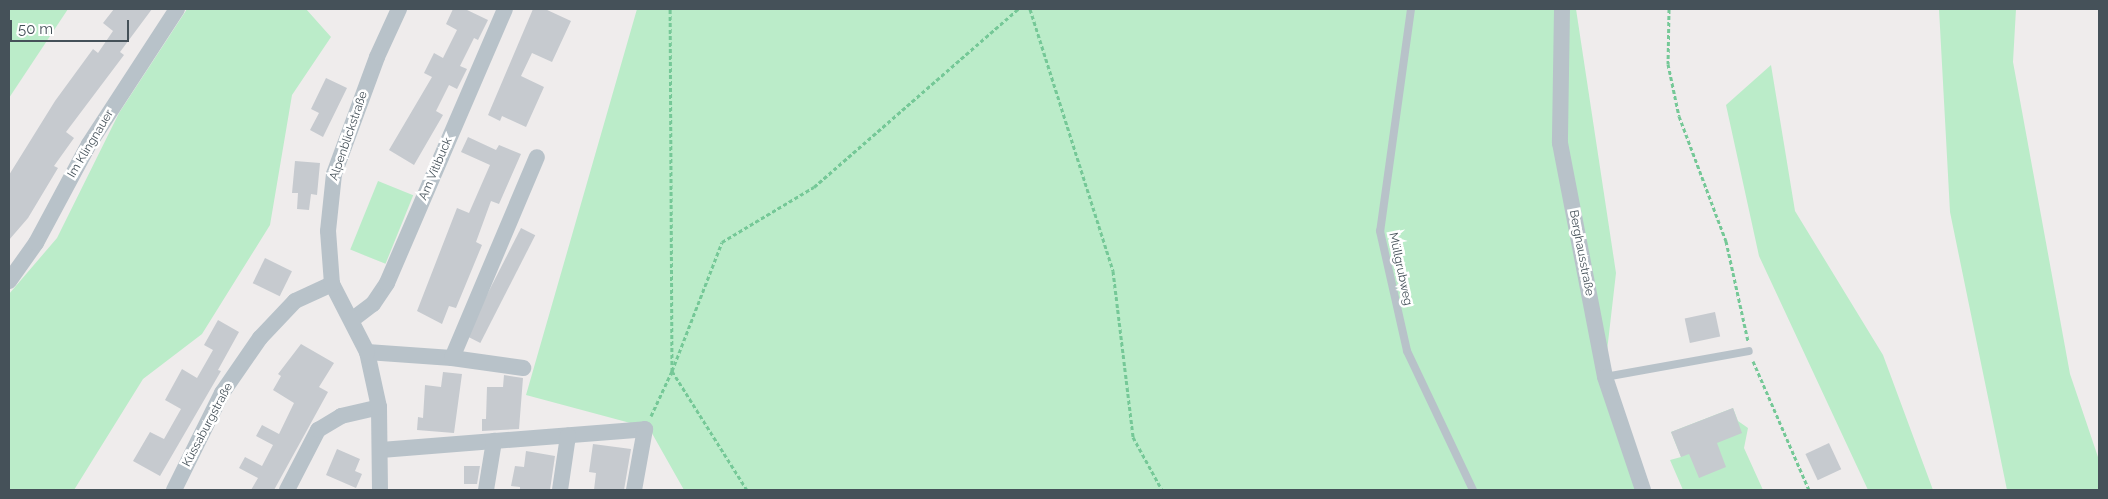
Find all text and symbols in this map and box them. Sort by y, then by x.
scale bar [12,10,131,42]
text: 50 m [18,20,53,38]
street label: Alpenblickstraße [327,90,371,182]
street label: Im Klingnauer [65,107,117,181]
street label: Am Vitibuck [416,135,456,203]
street label: Berghausstraße [1566,209,1596,297]
street label: Müllgrubweg [1385,231,1415,307]
street label: Küssaburgstraße [180,381,236,469]

